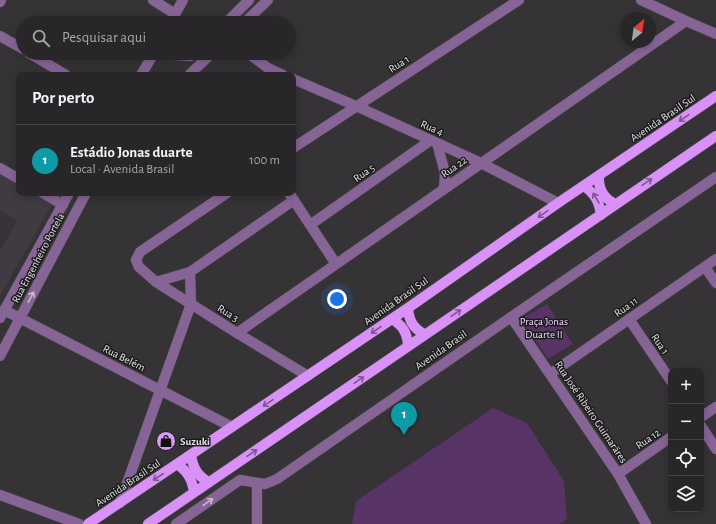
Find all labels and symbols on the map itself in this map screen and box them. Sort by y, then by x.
north arrow [620,12,656,48]
street label: Rua 1 [387,53,411,75]
street label: Avenida Brasil Sul [629,92,697,144]
one-way arrow [678,114,689,122]
street label: Rua 4 [419,118,445,138]
street label: Rua 22 [439,154,469,180]
street label: Rua 5 [351,162,377,184]
one-way arrow [641,178,652,186]
one-way arrow [591,193,600,204]
one-way arrow [538,210,549,218]
street label: Rua Engenheiro Portela [10,211,66,305]
street label: Avenida Brasil Sul [362,275,430,327]
your location [327,289,347,309]
one-way arrow [28,291,35,303]
street label: Rua 11 [612,295,640,319]
street label: Rua 3 [215,302,241,324]
one-way arrow [450,309,461,317]
park label: Praça Jonas Duarte II [520,316,568,340]
one-way arrow [370,326,381,334]
street label: Avenida Brasil [413,328,469,372]
street label: Rua 1 [649,332,671,356]
street label: Rua Belém [101,343,147,373]
street label: Rua José Ribeiro Guimarãres [553,359,629,465]
one-way arrow [353,375,365,383]
one-way arrow [263,399,274,407]
pin: 1 [391,402,417,435]
street label: Rua 12 [634,427,662,451]
shop icon: Suzuki [155,430,177,452]
place label: Suzuki [180,436,210,447]
one-way arrow [246,449,257,457]
street label: Avenida Brasil Sul [94,457,162,509]
one-way arrow [153,473,164,481]
one-way arrow [202,498,213,506]

